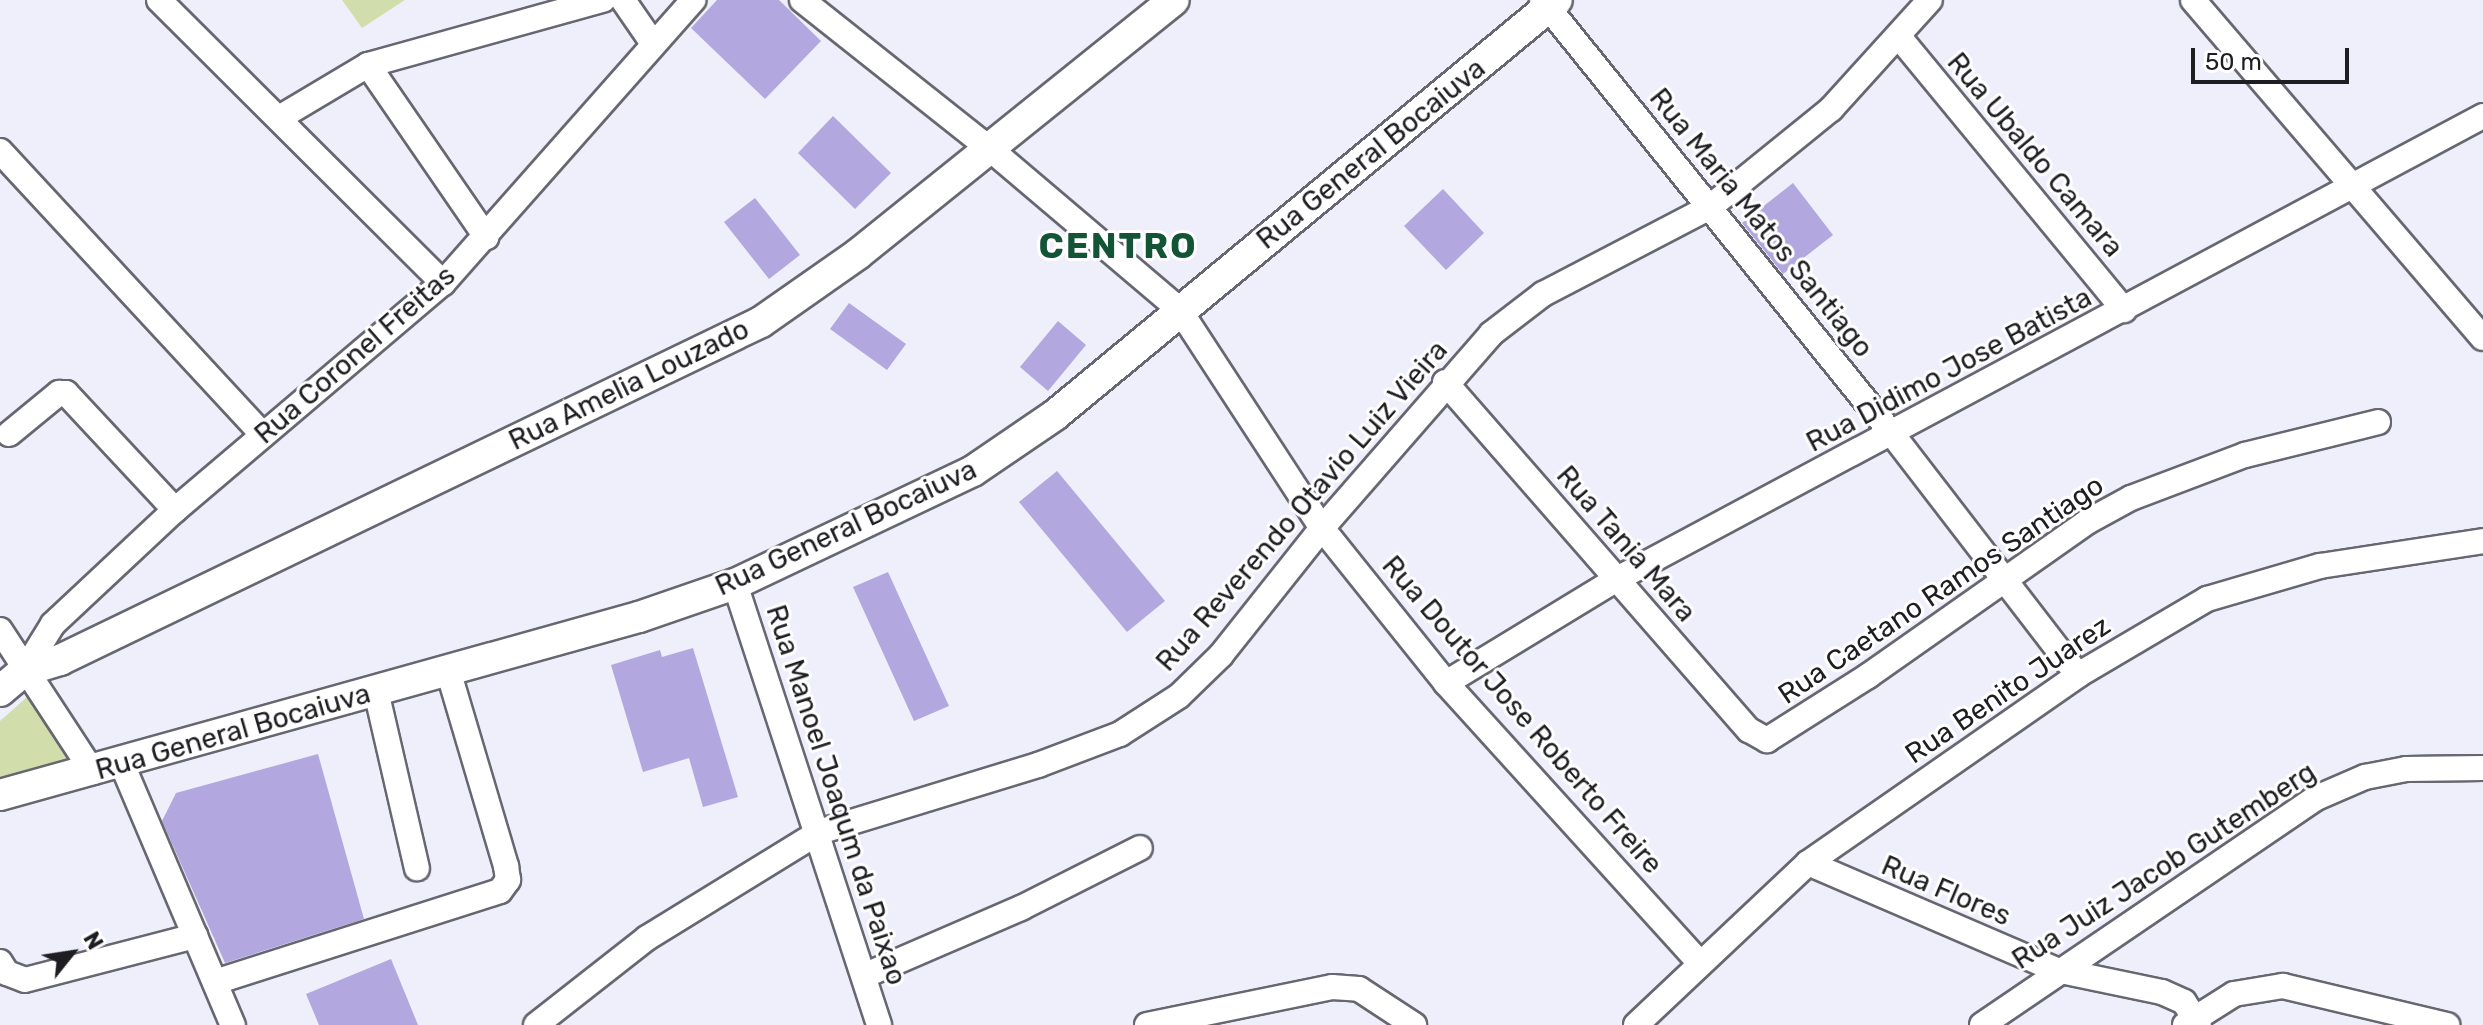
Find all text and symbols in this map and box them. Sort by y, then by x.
scale bar [2195,32,2353,82]
street label: Rua Ubaldo Camara [1940,46,2130,264]
text: 50 m [2205,48,2262,76]
street label: Rua General Bocaiuva [1250,52,1492,256]
street label: Rua Maria Matos Santiago [1642,82,1880,364]
district label: CENTRO [1038,224,1198,268]
street label: Rua Coronel Freitas [248,259,462,451]
street label: Rua Didimo Jose Batista [1801,281,2097,459]
street label: Rua Amelia Louzado [503,312,755,458]
street label: Rua Reverendo Otavio Luiz Vieira [1149,334,1455,678]
street label: Rua General Bocaiuva [710,453,982,603]
street label: Rua Tania Mara [1549,459,1703,629]
street label: Rua Caetano Ramos Santiago [1772,468,2110,712]
street label: Rua Doutor Jose Roberto Freire [1375,549,1669,881]
street label: Rua Manoel Joaqum da Paixao [759,601,913,989]
street label: Rua Benito Juarez [1899,609,2117,771]
street label: Rua General Bocaiuva [92,677,374,787]
street label: Rua Juiz Jacob Gutemberg [2006,755,2322,977]
street label: Rua Flores [1876,849,2016,933]
north arrow [32,913,112,993]
text: N [78,927,109,954]

